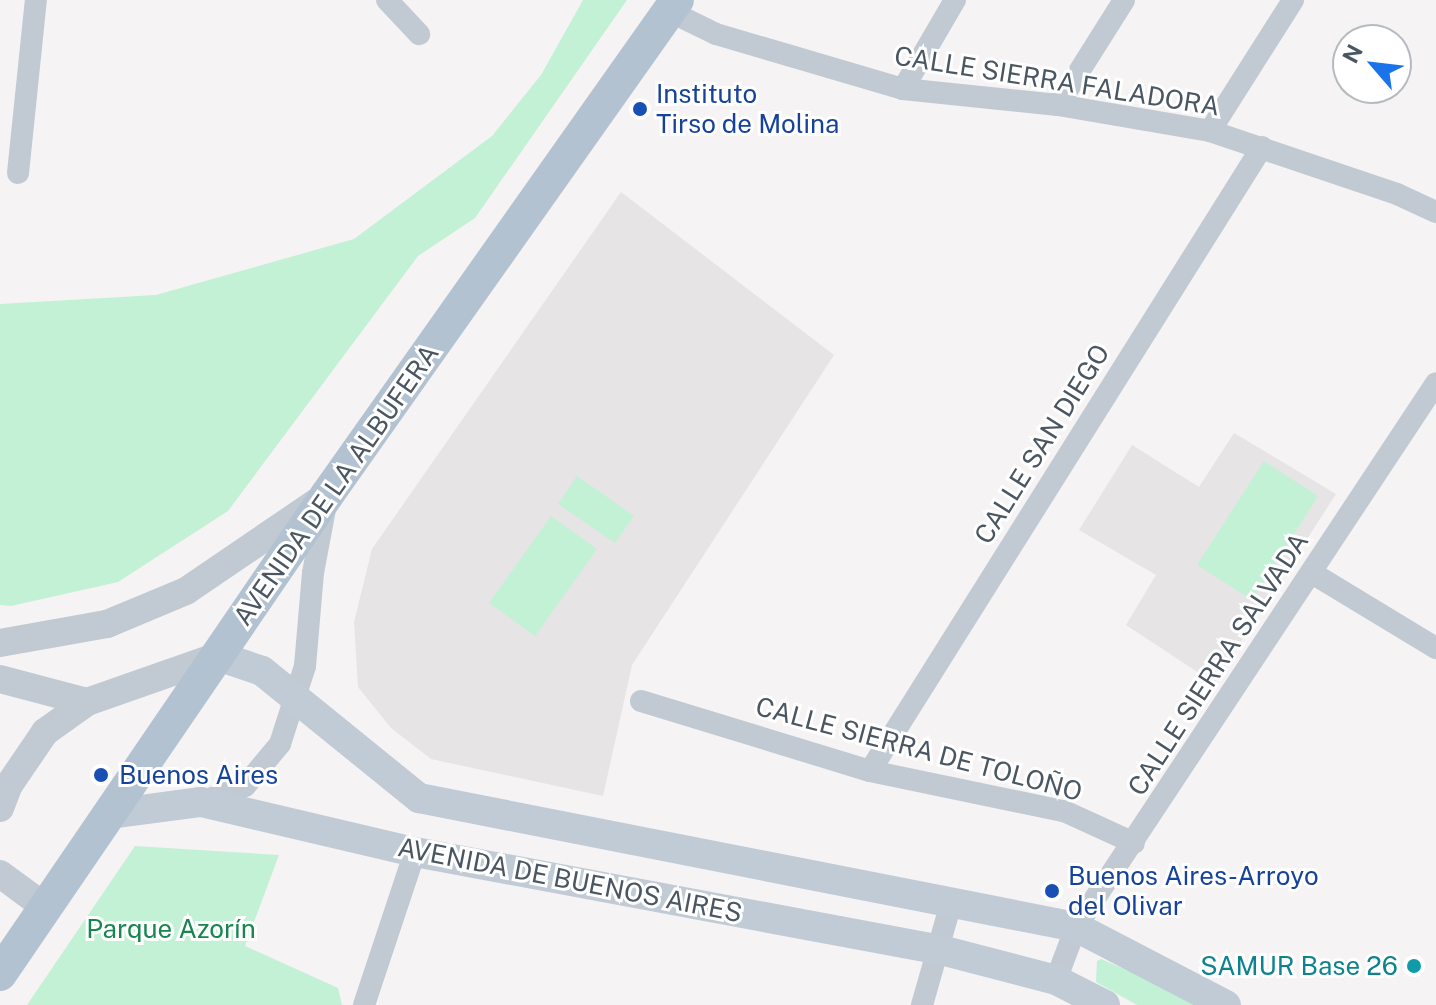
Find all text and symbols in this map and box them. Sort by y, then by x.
north arrow [1332,24,1412,104]
street label: CALLE SIERRA FALADORA [892,40,1222,122]
text: N [1337,40,1368,67]
place label: Instituto Tirso de Molina [656,78,840,140]
marker: Instituto Tirso de Molina [631,100,649,118]
street label: AVENIDA DE LA ALBUFERA [227,338,445,632]
street label: CALLE SAN DIEGO [968,338,1116,550]
street label: CALLE SIERRA SALVADA [1121,527,1315,801]
street label: CALLE SIERRA DE TOLOÑO [752,690,1086,808]
place label: Buenos Aires [119,759,278,791]
marker: Buenos Aires [90,764,112,786]
street label: AVENIDA DE BUENOS AIRES [395,831,745,929]
place label: Buenos Aires-Arroyo del Olivar [1068,860,1319,922]
marker: Buenos Aires-Arroyo del Olivar [1043,882,1061,900]
park label: Parque Azorín [86,913,256,945]
place label: SAMUR Base 26 [1200,950,1398,982]
marker: SAMUR Base 26 [1405,957,1423,975]

